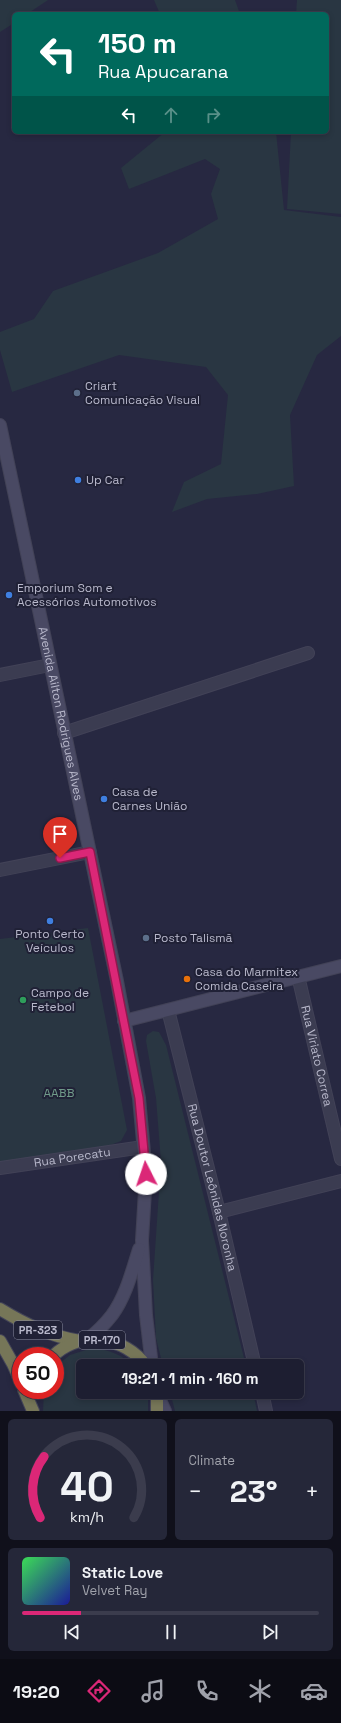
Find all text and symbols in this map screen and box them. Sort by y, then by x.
text: 150 m [98,25,177,61]
icon: left [32,28,84,80]
text: Rua Apucarana [98,60,228,83]
icon: left [118,104,140,126]
icon: ahead [160,104,182,126]
icon: right [202,104,224,126]
place label: Criart Comunicação Visual [85,378,200,408]
marker: Criart Comunicação Visual [72,388,82,398]
place label: Up Car [86,472,124,488]
marker: Up Car [73,475,83,485]
place label: Emporium Som e Acessórios Automotivos [17,580,157,610]
marker: Emporium Som e Acessórios Automotivos [4,590,14,600]
street label: Avenida Ailton Rodrigues Alves [35,625,87,802]
place label: Casa de Carnes União [112,784,187,814]
marker: Casa de Carnes União [99,794,109,804]
pin [43,817,77,858]
icon: arrive [49,823,71,845]
marker: Ponto Certo Veículos [45,916,55,926]
place label: Ponto Certo Veículos [15,926,85,956]
place label: Posto Talismã [154,930,233,946]
marker: Posto Talismã [141,933,151,943]
place label: Casa do Marmitex Comida Caseira [195,964,298,994]
marker: Casa do Marmitex Comida Caseira [182,974,192,984]
place label: Campo de Fetebol [31,985,89,1015]
marker: Campo de Fetebol [18,995,28,1005]
street label: Rua Viriato Correa [297,1004,336,1108]
park label: AABB [44,1085,75,1101]
street label: Rua Doutor Leônidas Noronha [184,1102,241,1273]
street label: Rua Porecatu [33,1144,112,1171]
position arrow [125,1153,167,1195]
road number: PR-323 [14,1321,62,1339]
road number: PR-170 [79,1331,125,1349]
speed limit sign: 50 [12,1347,64,1399]
text: 19:21 · 1 min · 160 m [121,1369,259,1388]
text: Climate [189,1452,235,1469]
text: 40 [61,1459,114,1512]
text: 23° [230,1472,278,1511]
text: − [189,1477,202,1505]
text: + [305,1477,319,1505]
text: km/h [70,1507,104,1525]
text: Static Love [82,1563,163,1582]
text: Velvet Ray [82,1582,147,1599]
icon: previous [61,1621,83,1643]
icon: pause [160,1621,182,1643]
icon: next [259,1621,281,1643]
icon: directions [85,1677,113,1705]
icon: music [139,1677,167,1705]
icon: phone [193,1677,221,1705]
icon: climate [246,1677,274,1705]
icon: car [300,1677,328,1705]
text: 19:20 [13,1680,60,1703]

